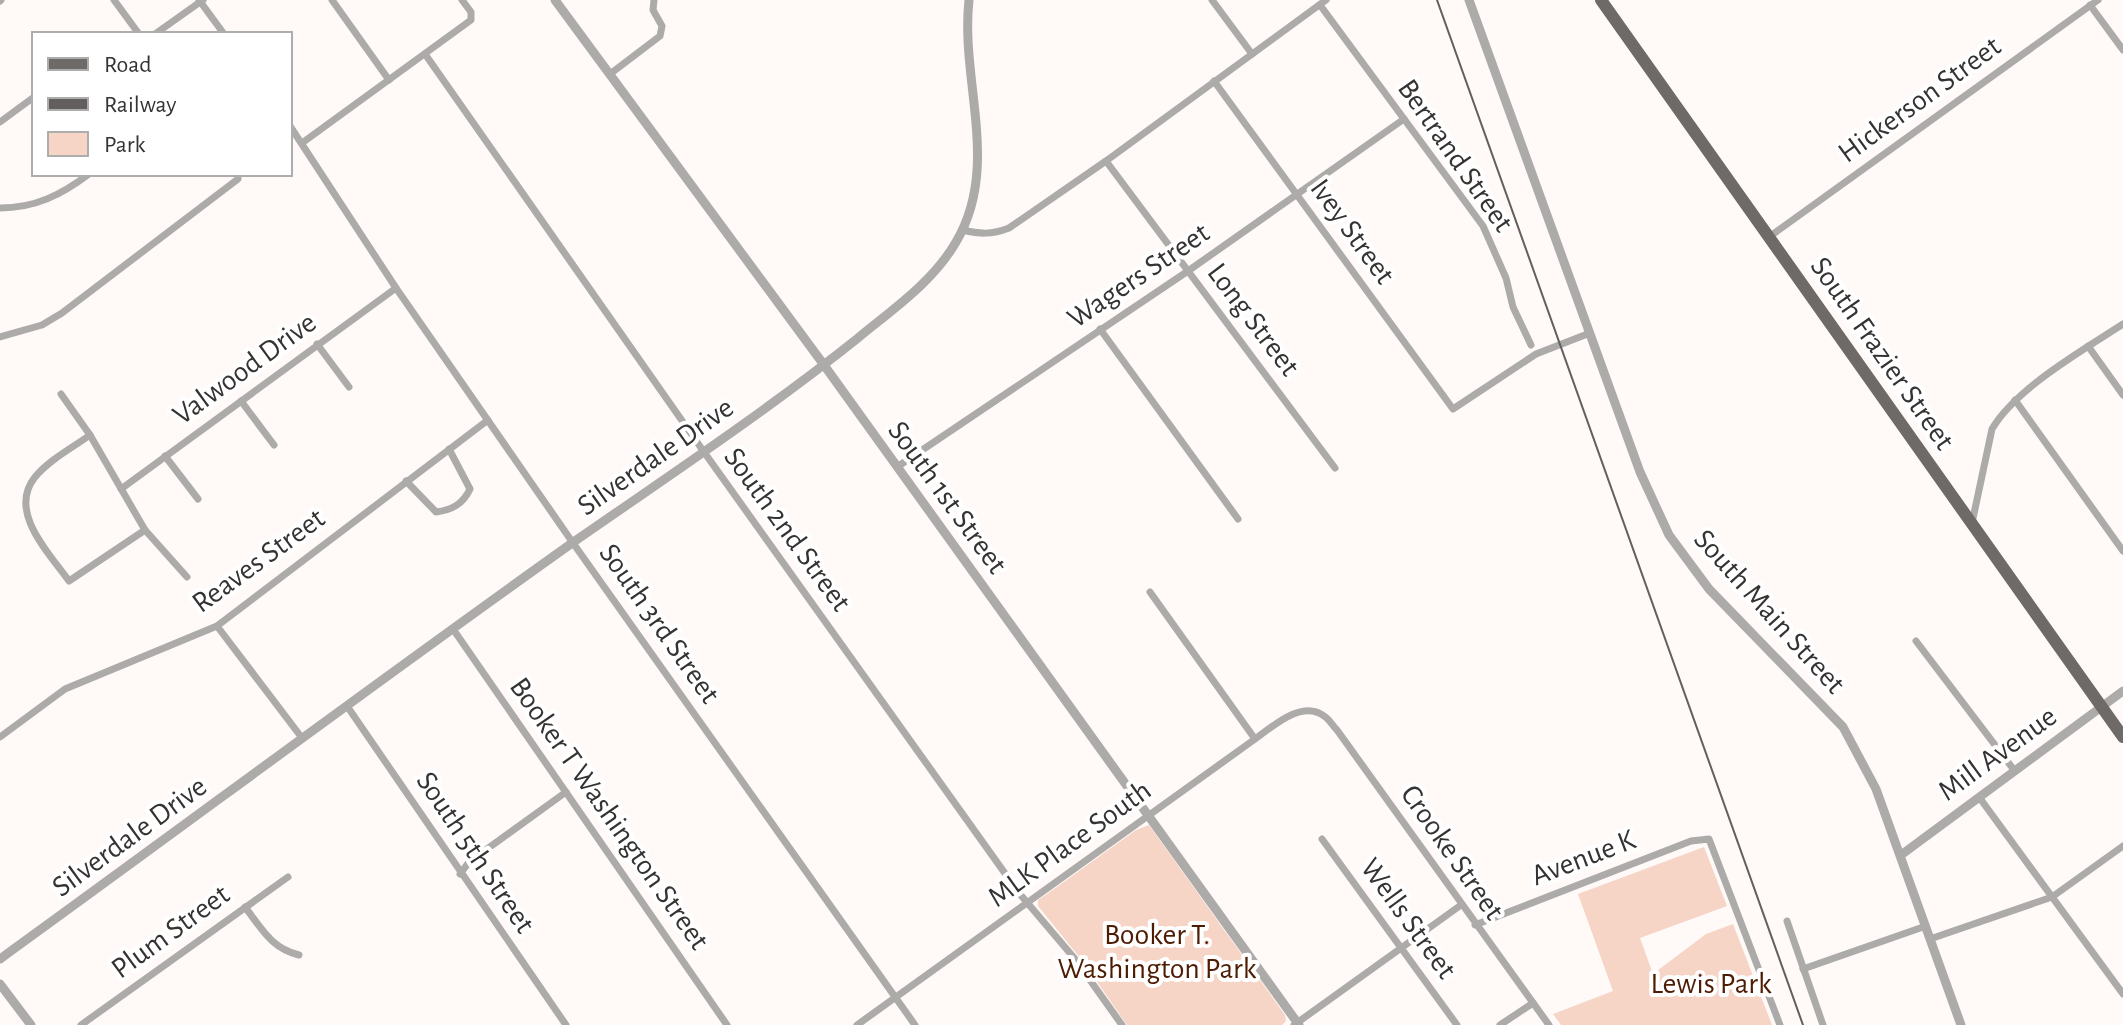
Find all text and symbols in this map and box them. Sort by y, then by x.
street label: Hickerson Street [1833,31,2007,169]
legend [32,32,292,176]
text: Road [104,53,152,77]
street label: Bertrand Street [1392,74,1519,238]
text: Railway [104,93,176,117]
text: Park [104,133,145,157]
street label: Ivey Street [1304,174,1400,290]
street label: Wagers Street [1062,217,1215,334]
street label: South Frazier Street [1805,252,1960,456]
street label: Long Street [1201,258,1305,382]
street label: Valwood Drive [168,307,322,431]
street label: Silverdale Drive [572,392,739,521]
street label: South 1st Street [882,416,1013,580]
street label: South 2nd Street [718,442,857,617]
street label: Reaves Street [187,503,331,619]
street label: South Main Street [1688,524,1851,700]
street label: South 3rd Street [593,538,725,709]
street label: Booker T Washington Street [504,672,715,955]
street label: Mill Avenue [1933,701,2062,807]
street label: South 5th Street [410,767,540,939]
street label: Silverdale Drive [47,771,212,903]
street label: MLK Place South [983,775,1157,913]
street label: Crooke Street [1395,780,1510,926]
street label: Avenue K [1527,824,1640,891]
street label: Wells Street [1355,853,1462,985]
street label: Plum Street [106,879,235,984]
park label: Booker T. Washington Park [1058,920,1257,984]
park label: Lewis Park [1650,969,1772,999]

